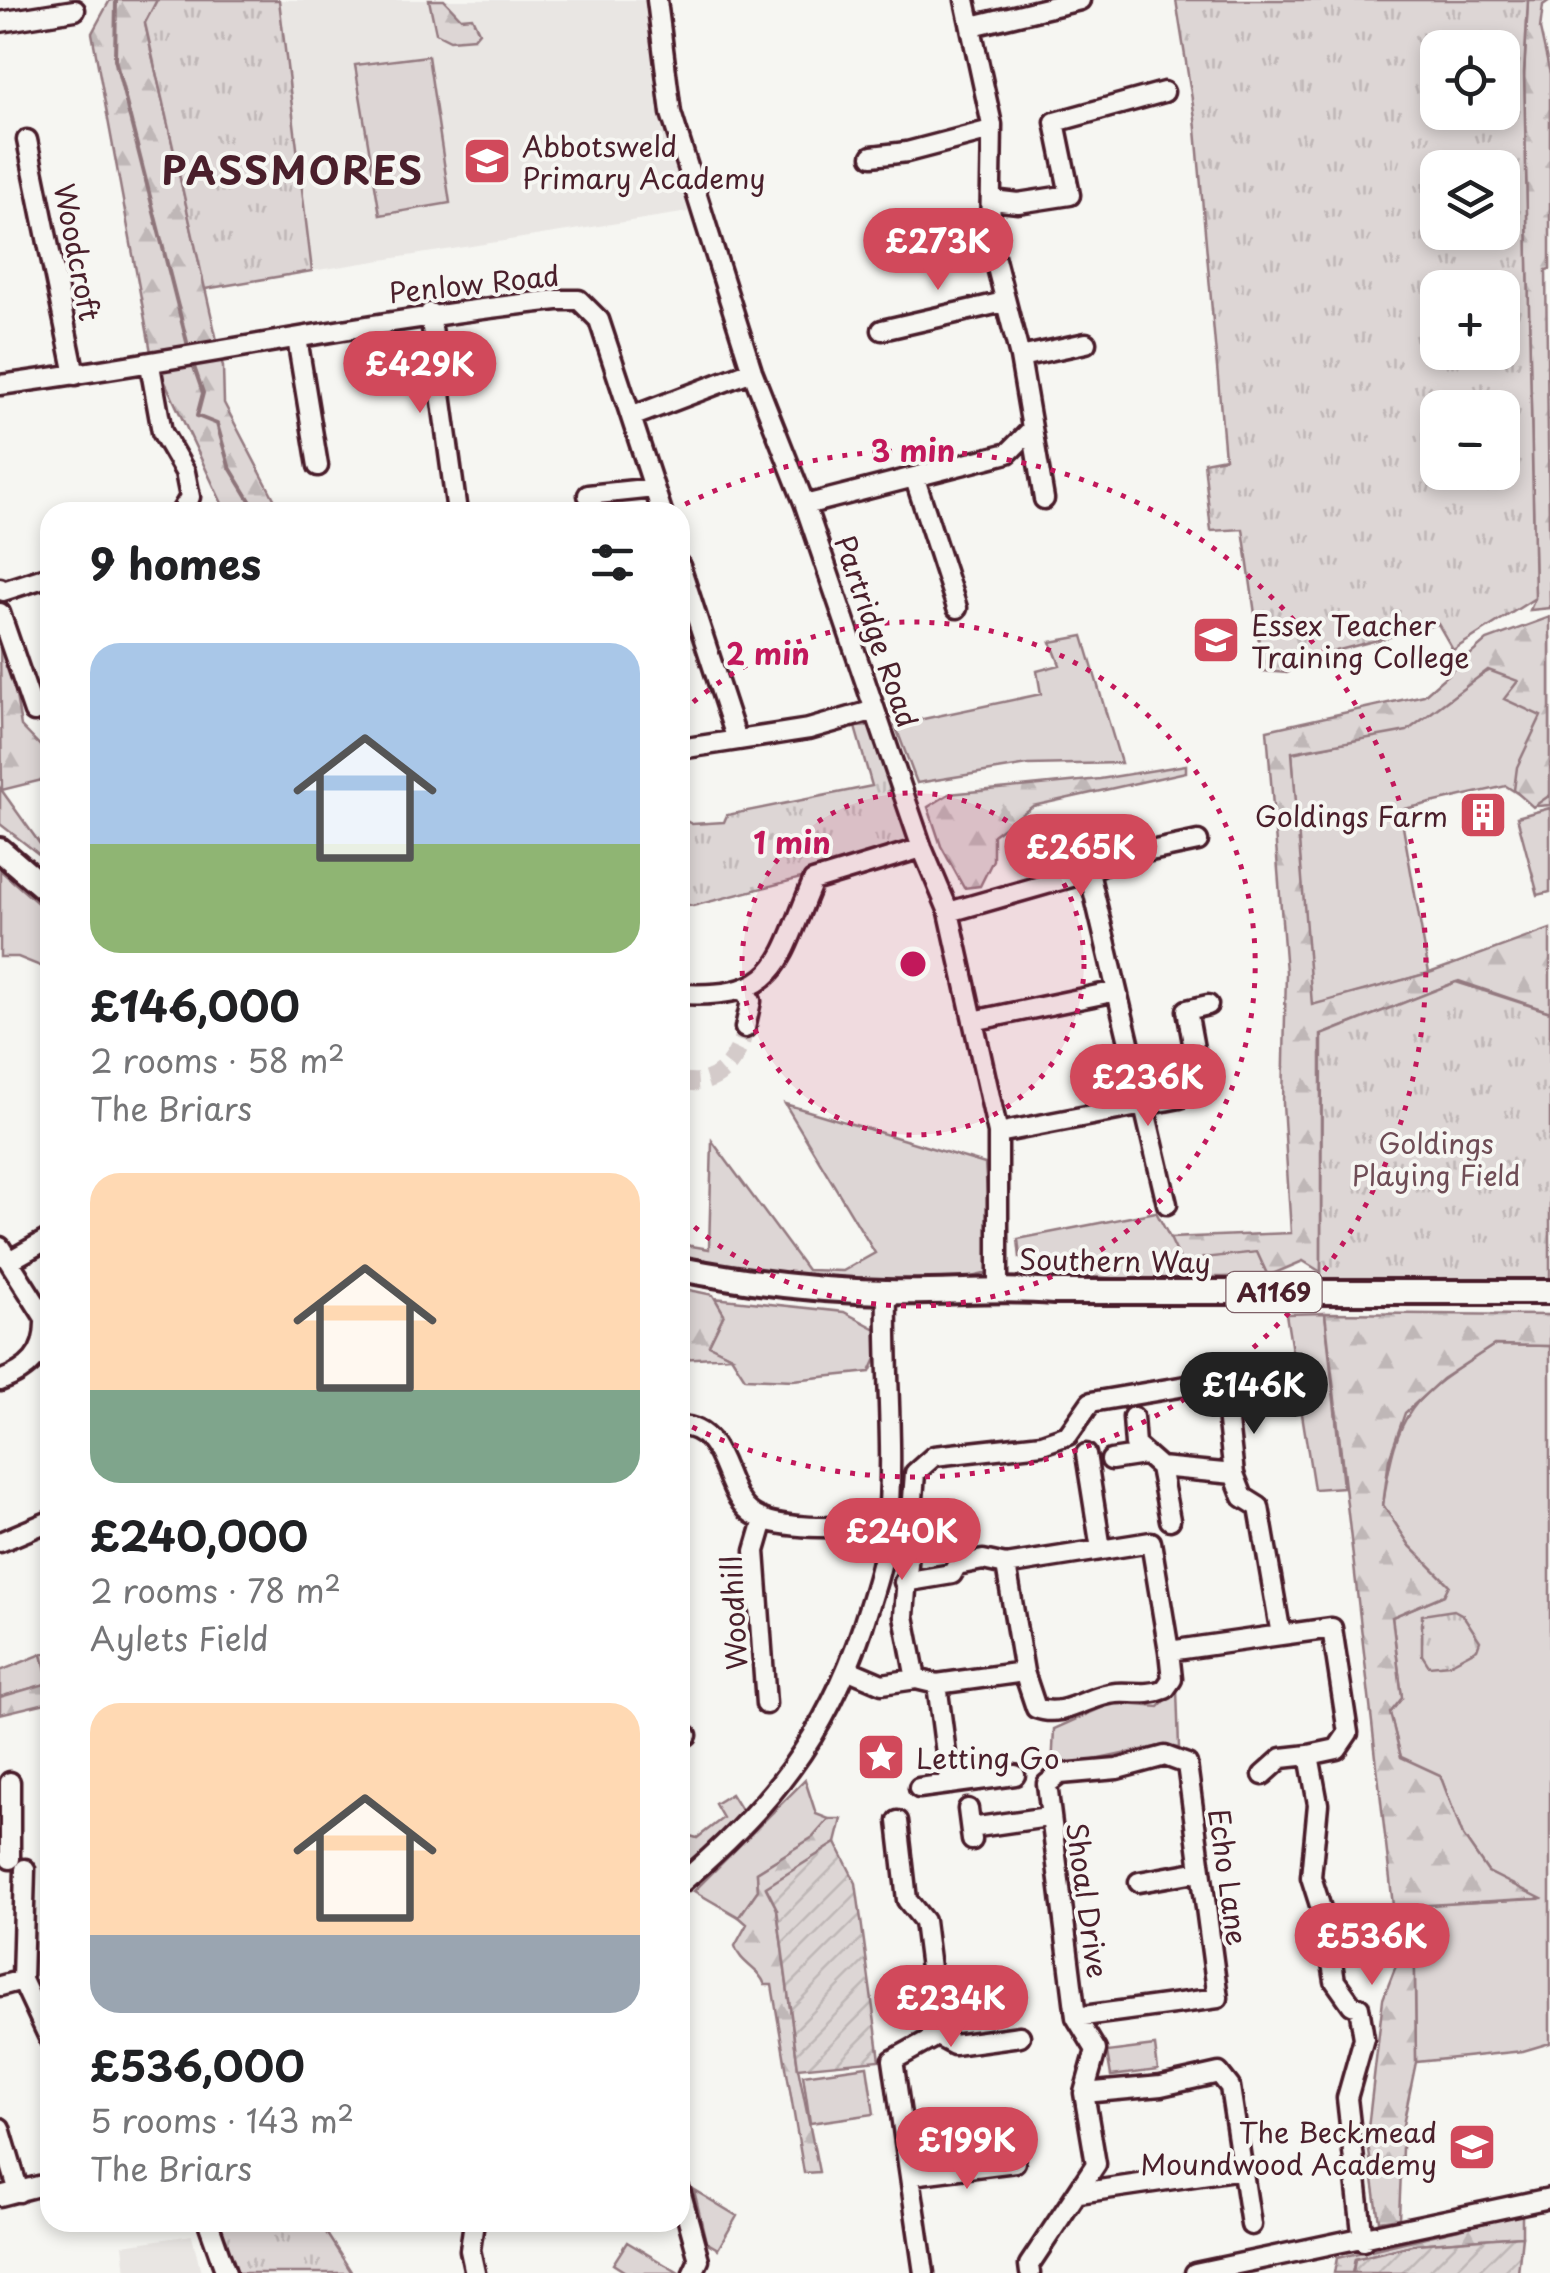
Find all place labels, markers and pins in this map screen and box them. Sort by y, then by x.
place label: Abbotsweld Primary Academy [522,124,766,199]
school or university icon: Abbotsweld Primary Academy [461,135,513,187]
pin: £273K [868,208,1008,293]
pin: £429K [350,331,490,416]
place label: Essex Teacher Training College [1251,603,1470,678]
school or university icon: Essex Teacher Training College [1190,614,1242,666]
building icon: Goldings Farm [1457,789,1509,841]
place label: Goldings Farm [1255,794,1448,837]
pin: £265K [1011,814,1151,899]
centre of rings [895,946,931,982]
pin: £236K [1078,1044,1218,1129]
pin: £146K [1184,1352,1324,1437]
pin: £240K [832,1498,972,1583]
place icon: Letting Go [855,1731,907,1783]
place label: Letting Go [916,1736,1059,1779]
pin: £536K [1302,1903,1442,1988]
pin: £234K [881,1965,1021,2050]
pin: £199K [897,2107,1037,2192]
place label: The Beckmead Moundwood Academy [1140,2110,1437,2185]
school or university icon: The Beckmead Moundwood Academy [1446,2121,1498,2173]

